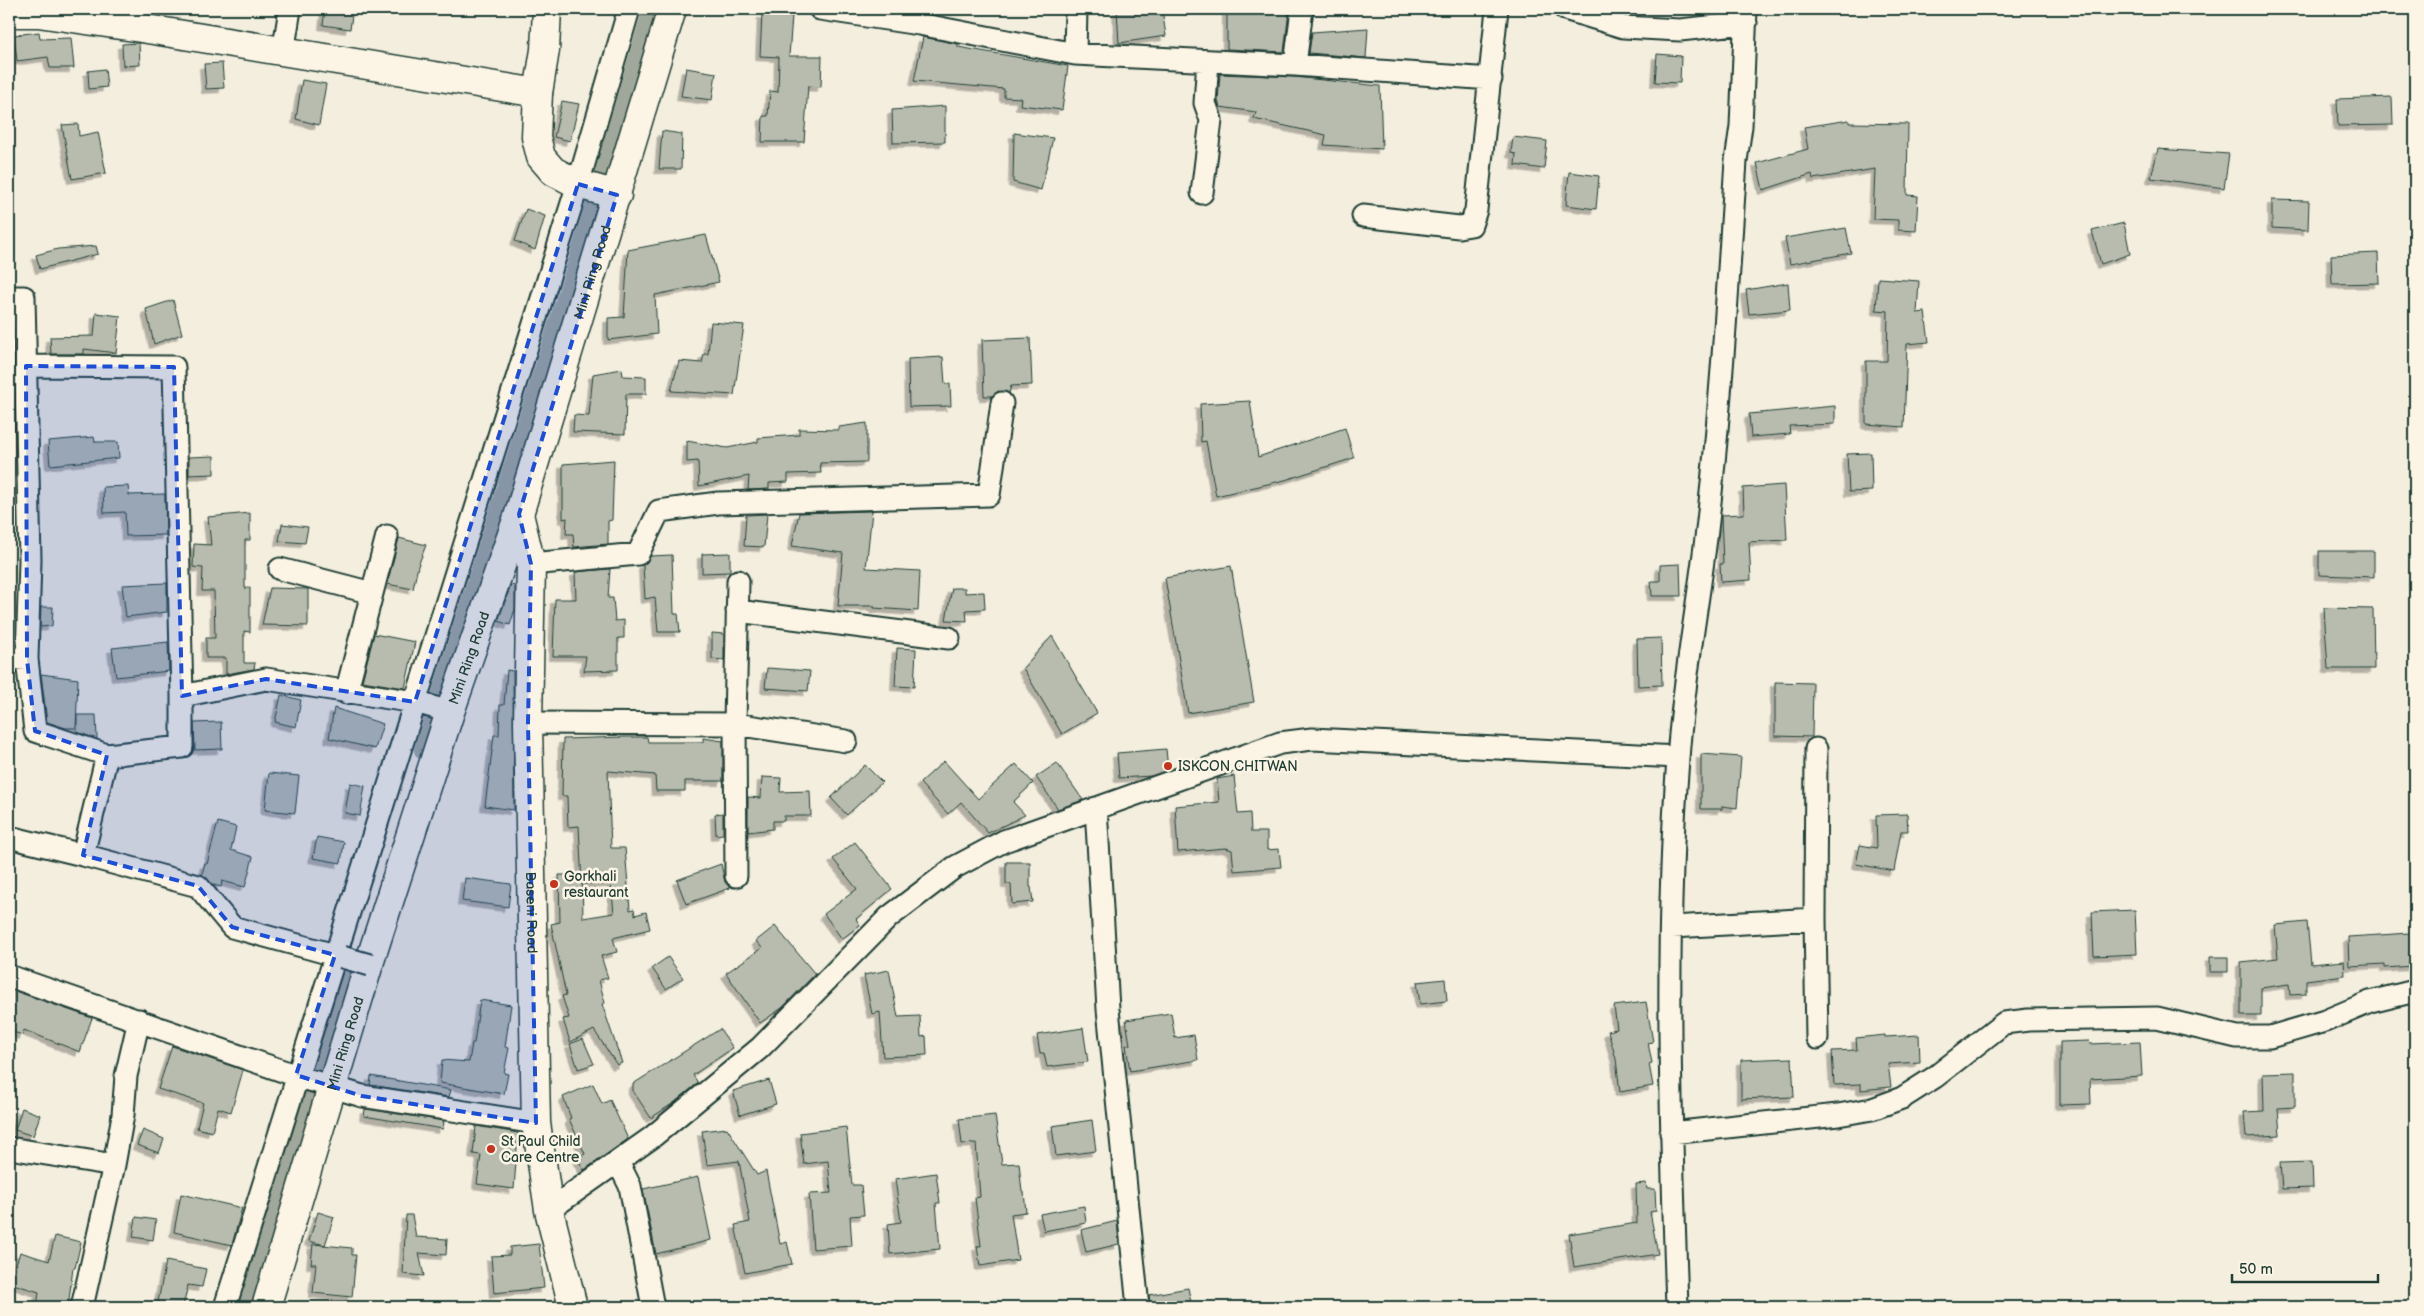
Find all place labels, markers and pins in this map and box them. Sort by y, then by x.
place label: ISKCON CHITWAN [1178,758,1298,775]
marker: ISKCON CHITWAN [1162,760,1174,772]
place label: Gorkhali restaurant [564,868,629,901]
marker: Gorkhali restaurant [548,878,560,890]
place label: St Paul Child Care Centre [501,1133,580,1166]
marker: St Paul Child Care Centre [485,1143,497,1155]

